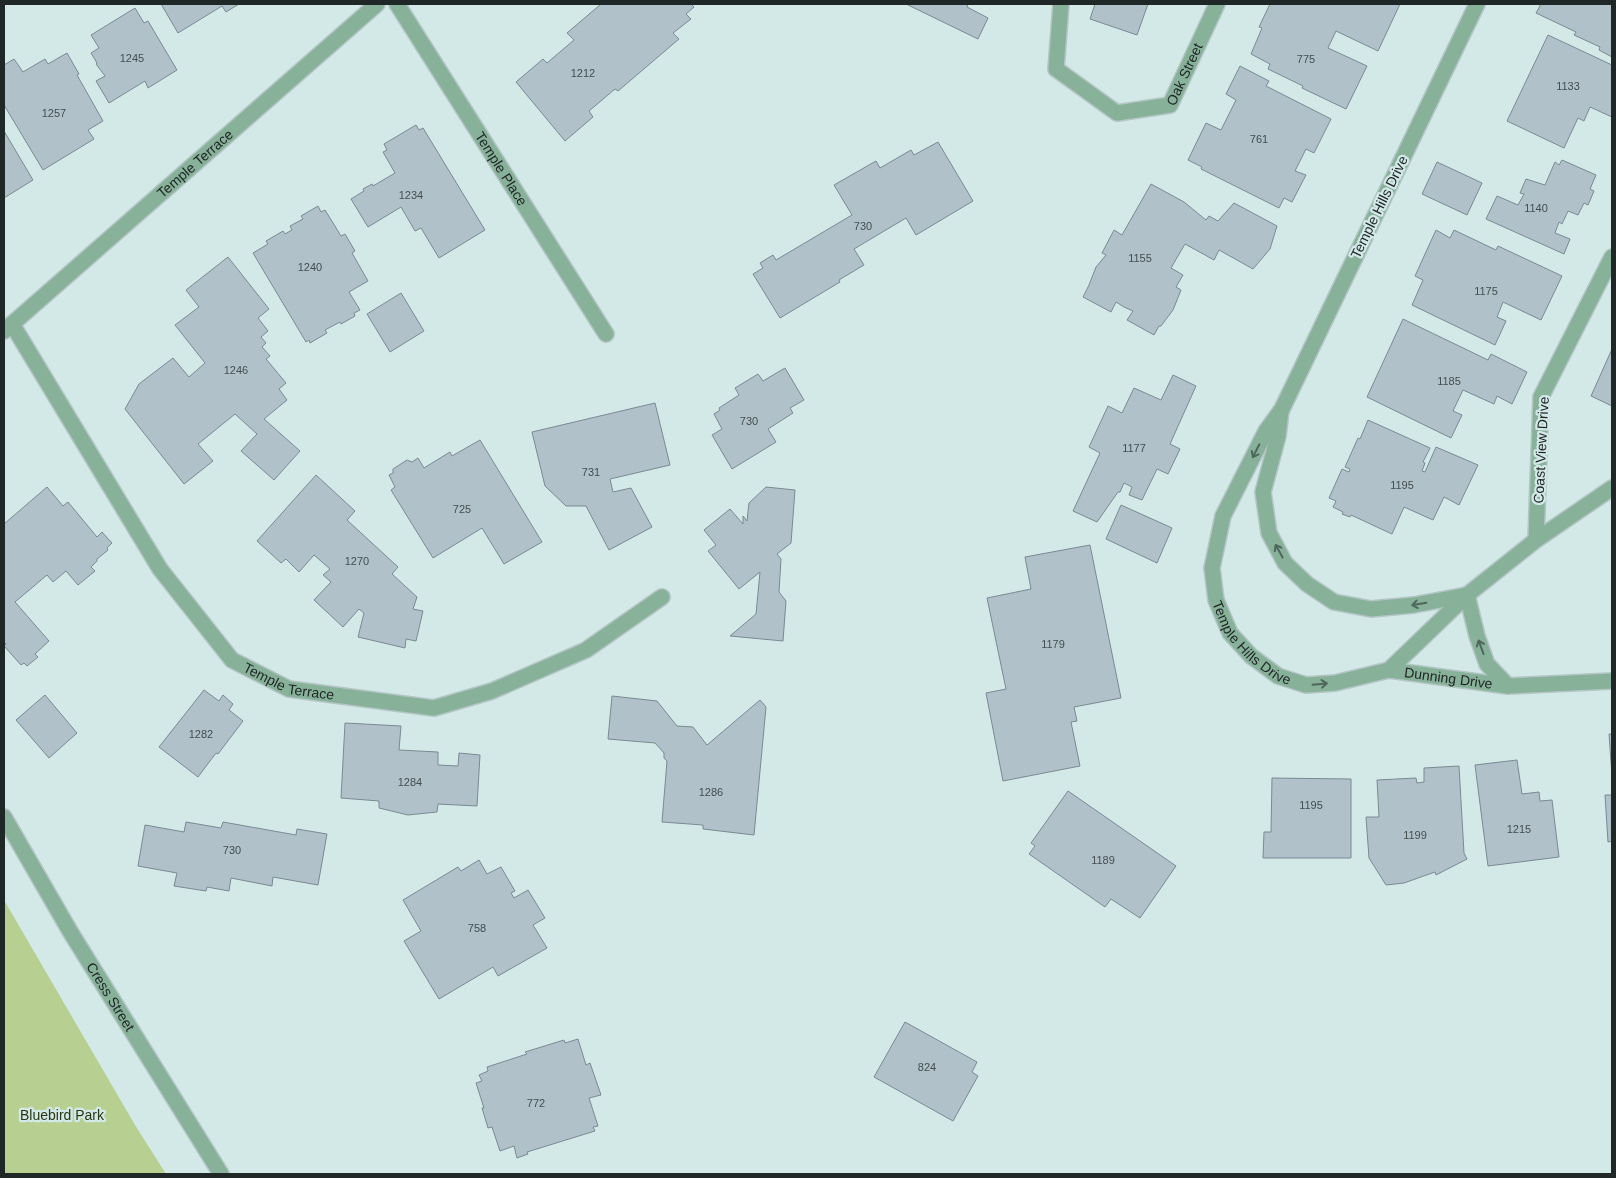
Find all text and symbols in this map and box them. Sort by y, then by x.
street label: Oak Street [1163,40,1206,108]
house number: 1245 [120,52,144,64]
house number: 775 [1297,53,1315,65]
house number: 1212 [571,67,595,79]
house number: 1133 [1556,80,1580,92]
house number: 1257 [42,107,66,119]
street label: Temple Terrace [154,126,236,201]
street label: Temple Place [472,129,531,209]
house number: 761 [1250,133,1268,145]
street label: Temple Hills Drive [1347,153,1411,261]
house number: 1234 [399,189,423,201]
house number: 1140 [1524,202,1548,214]
house number: 730 [854,220,872,232]
house number: 1155 [1128,252,1152,264]
house number: 1240 [298,261,322,273]
house number: 1175 [1474,285,1498,297]
house number: 1246 [224,364,248,376]
house number: 1185 [1437,375,1461,387]
street label: Coast View Drive [1530,396,1552,504]
house number: 730 [740,415,758,427]
house number: 1177 [1122,442,1146,454]
one-way arrow [1251,443,1260,458]
house number: 731 [582,466,600,478]
house number: 1195 [1390,479,1414,491]
house number: 725 [453,503,471,515]
one-way arrow [1273,544,1283,559]
house number: 1270 [345,555,369,567]
street label: Temple Hills Drive [1209,598,1293,688]
one-way arrow [1412,600,1428,610]
house number: 1179 [1041,638,1065,650]
one-way arrow [1476,639,1485,655]
street label: Temple Terrace [241,659,335,703]
street label: Dunning Drive [1403,664,1494,692]
one-way arrow [1312,679,1328,688]
house number: 1282 [189,728,213,740]
house number: 1284 [398,776,422,788]
house number: 1286 [699,786,723,798]
house number: 1195 [1299,799,1323,811]
house number: 1215 [1507,823,1531,835]
house number: 1199 [1403,829,1427,841]
house number: 730 [223,844,241,856]
house number: 1189 [1091,854,1115,866]
house number: 758 [468,922,486,934]
street label: Cress Street [83,959,138,1034]
house number: 824 [918,1061,936,1073]
house number: 772 [527,1097,545,1109]
park label: Bluebird Park [20,1107,105,1123]

